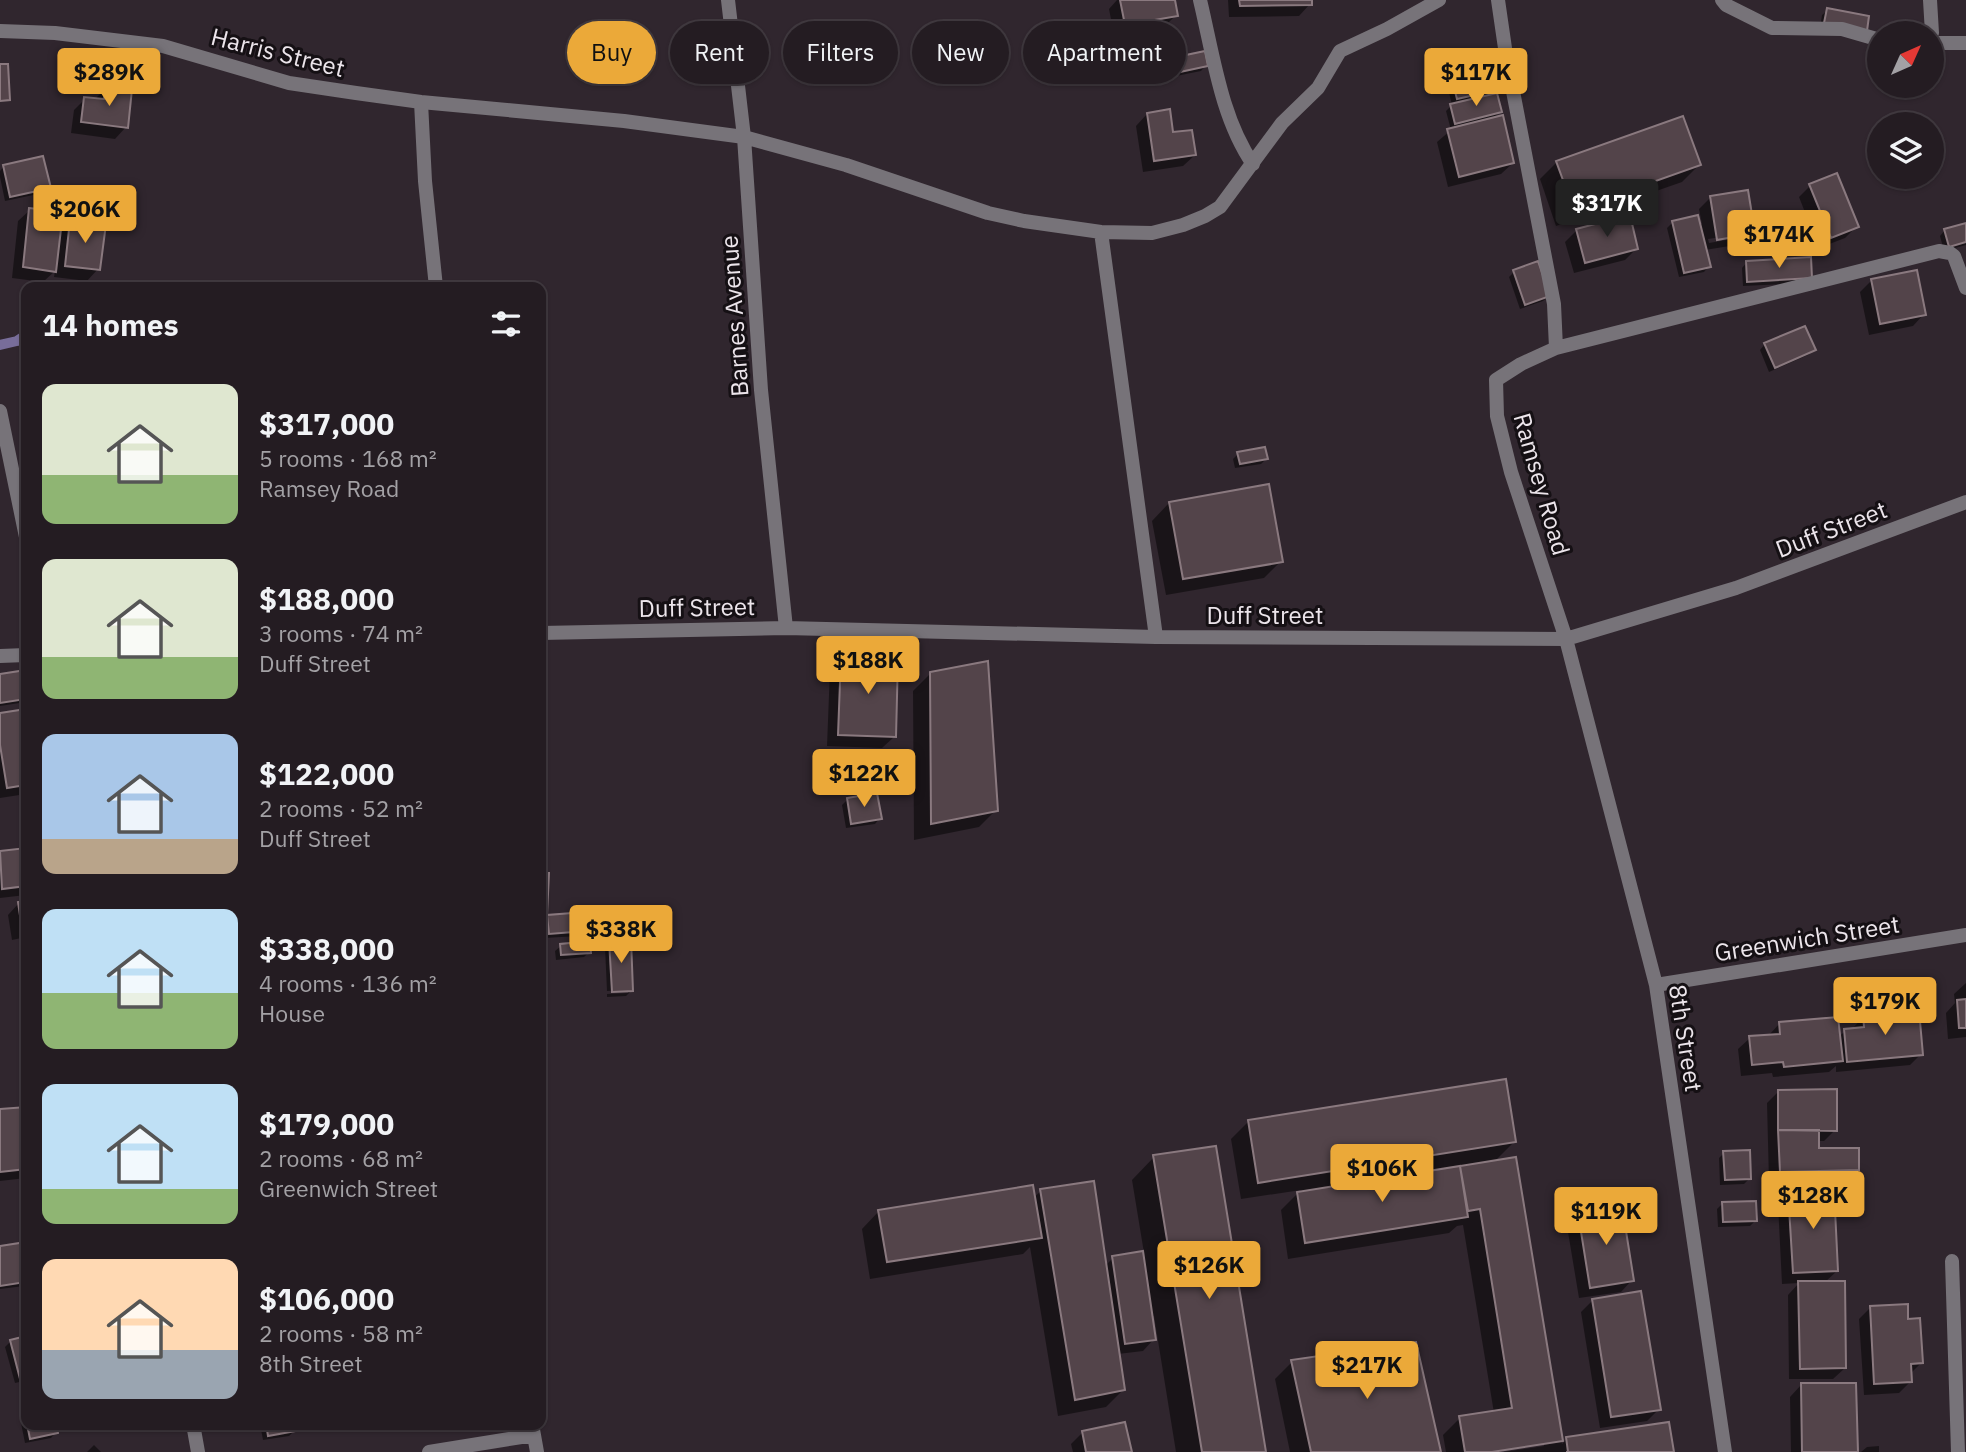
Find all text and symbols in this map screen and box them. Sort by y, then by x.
street label: Harris Street [208,20,348,84]
chip: Buy [567,21,656,84]
chip: Rent [670,21,769,84]
chip: Filters [783,21,898,84]
chip: New [912,21,1009,84]
chip: Apartment [1023,21,1186,84]
north arrow [1867,21,1944,98]
map controls [1867,21,1944,189]
pin: $289K [60,48,158,108]
pin: $117K [1427,48,1525,108]
text: $289K [73,56,145,86]
text: $117K [1440,56,1512,86]
button: layers [1867,112,1944,189]
pin: $317K [1558,180,1656,239]
pin: $206K [36,186,134,245]
text: $317K [1571,187,1643,217]
text: $206K [49,193,121,223]
pin: $174K [1730,210,1828,270]
text: $174K [1743,218,1815,248]
street label: Barnes Avenue [712,234,756,398]
text: 14 homes [42,305,179,344]
icon: filters [487,305,525,343]
text: $317,000 [259,404,394,443]
street label: Ramsey Road [1506,409,1578,559]
icon: home [98,412,182,496]
text: 5 rooms · 168 m² [259,443,437,473]
text: Ramsey Road [259,473,399,503]
street label: Duff Street [1771,493,1891,565]
text: $188,000 [259,579,394,618]
icon: home [98,587,182,671]
street label: Duff Street [638,590,756,624]
street label: Duff Street [1207,599,1323,631]
text: 3 rooms · 74 m² [259,618,423,648]
pin: $188K [819,636,917,696]
text: $188K [832,644,904,674]
text: Duff Street [259,648,371,678]
pin: $122K [815,750,913,809]
text: $122,000 [259,754,394,793]
text: $122K [828,757,900,787]
icon: home [98,762,182,846]
text: 2 rooms · 52 m² [259,793,423,823]
text: Duff Street [259,823,371,853]
pin: $338K [572,906,670,965]
street label: Greenwich Street [1712,908,1902,968]
text: $338K [585,913,657,943]
text: $338,000 [259,929,394,968]
icon: home [98,937,182,1021]
text: 4 rooms · 136 m² [259,968,437,998]
pin: $179K [1836,978,1934,1037]
street label: 8th Street [1662,982,1710,1094]
text: $179K [1849,985,1921,1015]
text: House [259,998,325,1028]
text: $179,000 [259,1104,394,1143]
icon: home [98,1112,182,1196]
text: 2 rooms · 68 m² [259,1143,423,1173]
pin: $106K [1333,1144,1431,1204]
text: $106K [1346,1152,1418,1182]
pin: $128K [1764,1172,1862,1231]
text: Greenwich Street [259,1173,438,1203]
text: $128K [1777,1179,1849,1209]
pin: $119K [1557,1188,1655,1247]
text: $119K [1570,1195,1642,1225]
pin: $126K [1160,1242,1258,1301]
text: $126K [1173,1249,1245,1279]
text: $106,000 [259,1279,394,1318]
icon: home [98,1287,182,1371]
text: 2 rooms · 58 m² [259,1318,423,1348]
pin: $217K [1318,1342,1416,1401]
text: 8th Street [259,1348,362,1378]
text: $217K [1331,1349,1403,1379]

